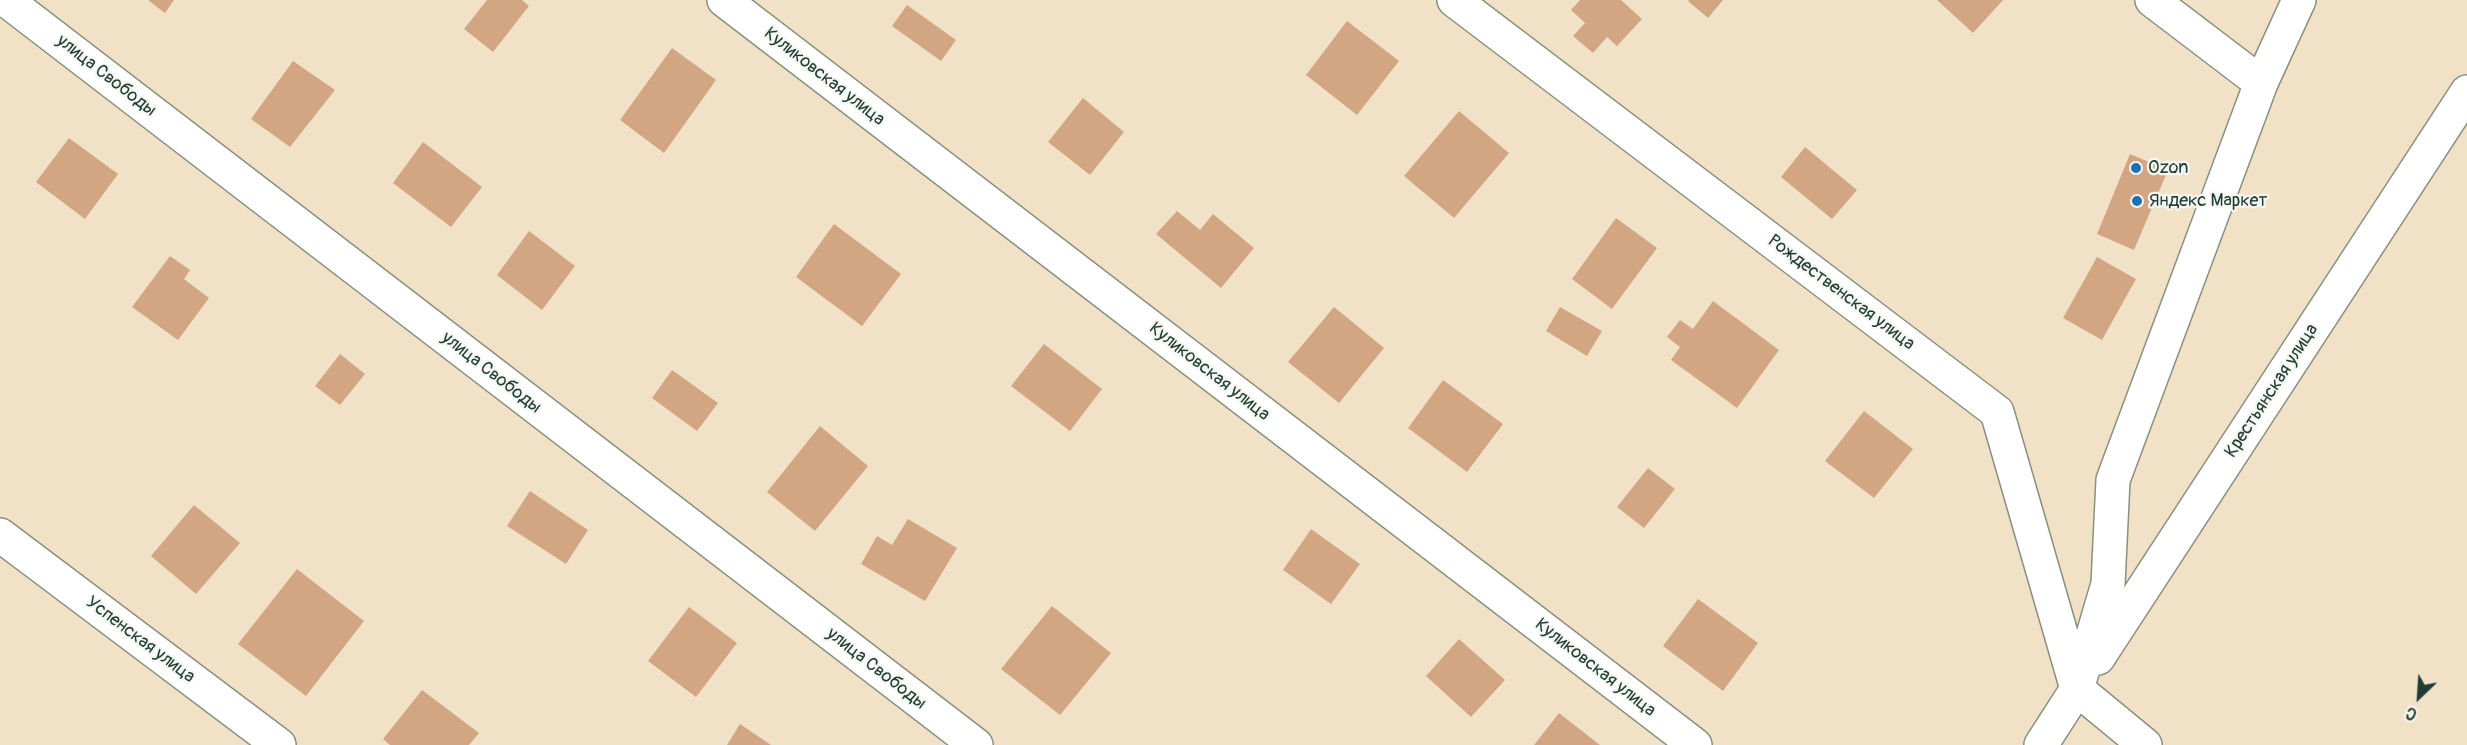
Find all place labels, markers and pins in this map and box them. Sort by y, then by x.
place label: Ozon [2148,157,2188,179]
marker: Ozon [2129,161,2143,175]
place label: Яндекс Маркет [2149,190,2267,212]
marker: Яндекс Маркет [2130,194,2144,208]

